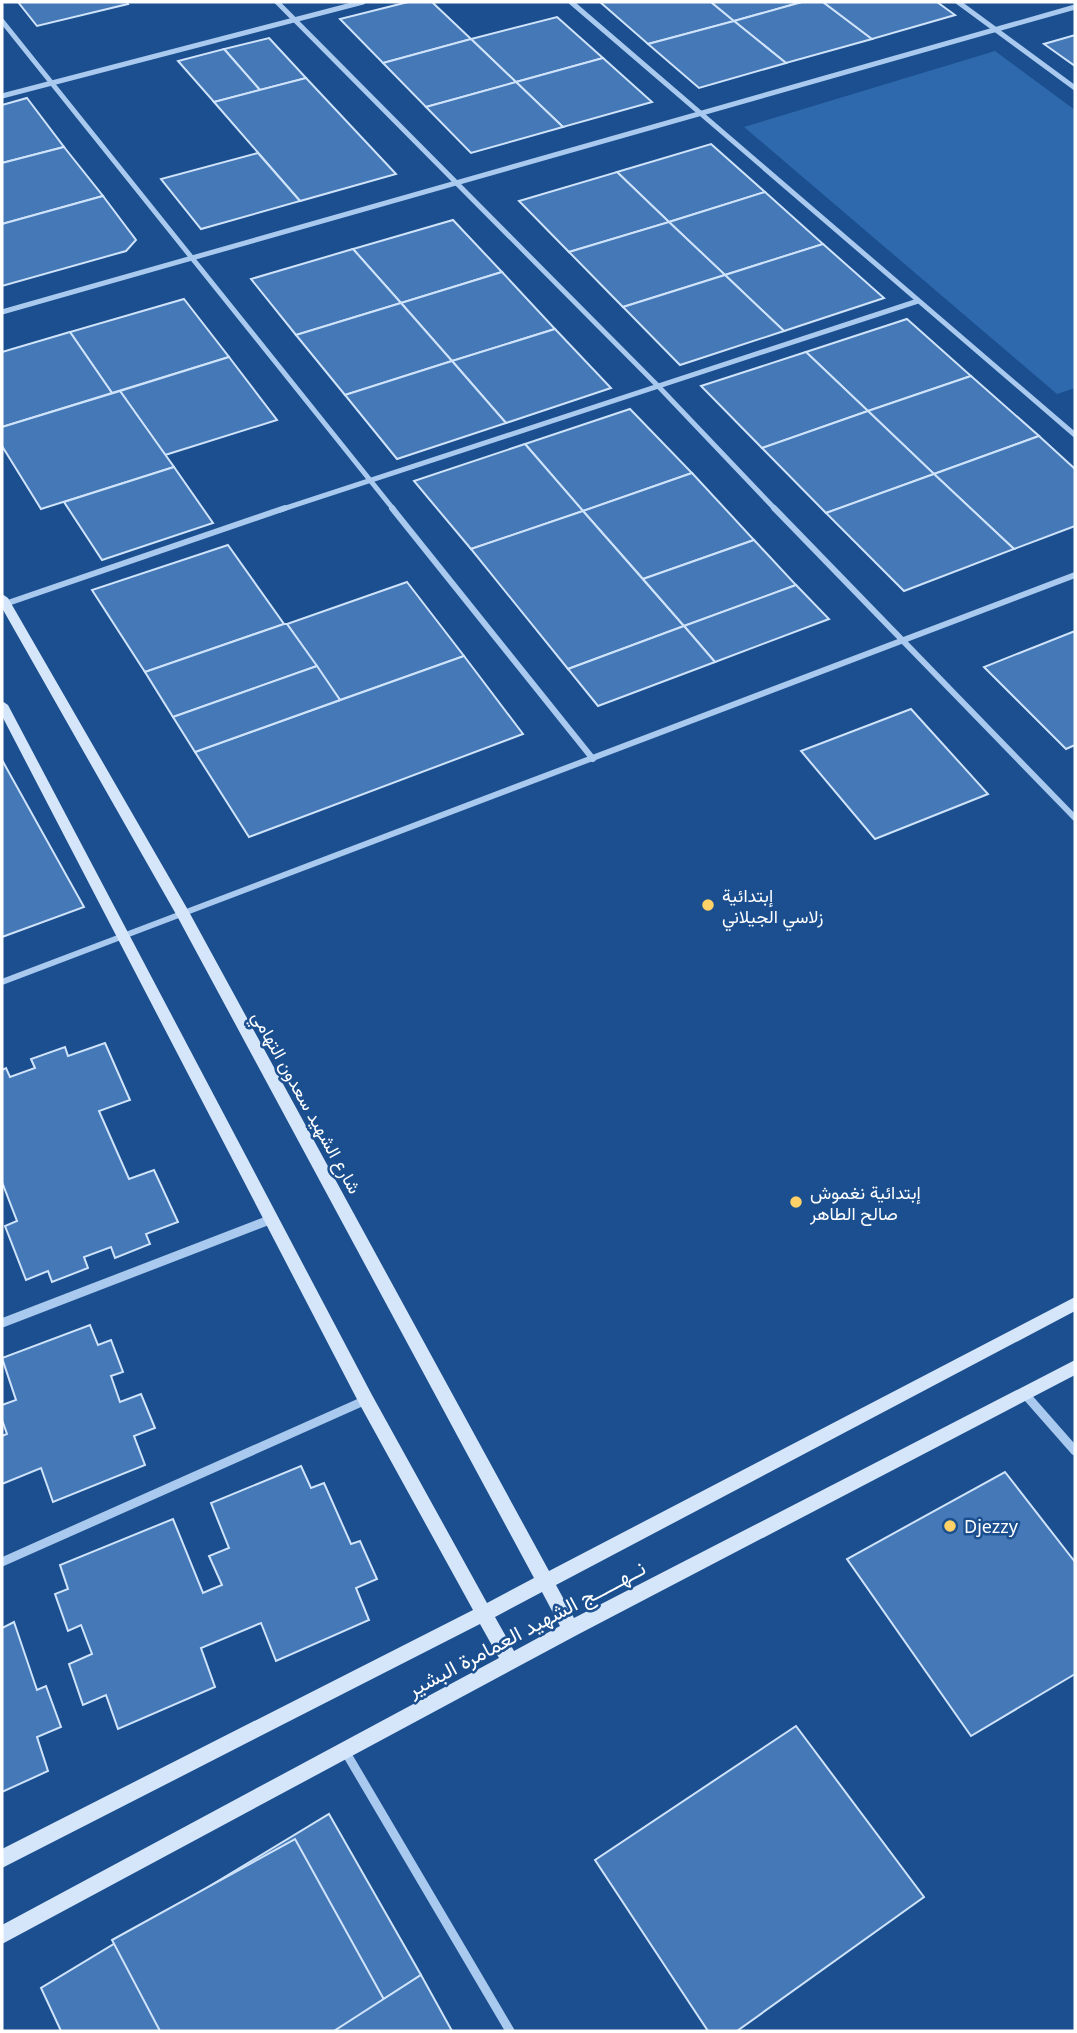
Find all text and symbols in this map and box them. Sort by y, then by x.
place label: إبتدائية زلاسي الجيلاني [722,883,824,932]
marker: إبتدائية زلاسي الجيلاني [700,897,716,913]
street label: شارع الشهيد سعدون التهامي [243,1006,367,1200]
place label: إبتدائية نغموش صالح الطاهر [809,1180,921,1226]
marker: إبتدائية نغموش صالح الطاهر [788,1194,804,1210]
place label: Djezzy [964,1514,1019,1538]
marker: Djezzy [942,1518,958,1534]
street label: نــهـــــج الشهيد العمامرة البشير [401,1553,650,1704]

